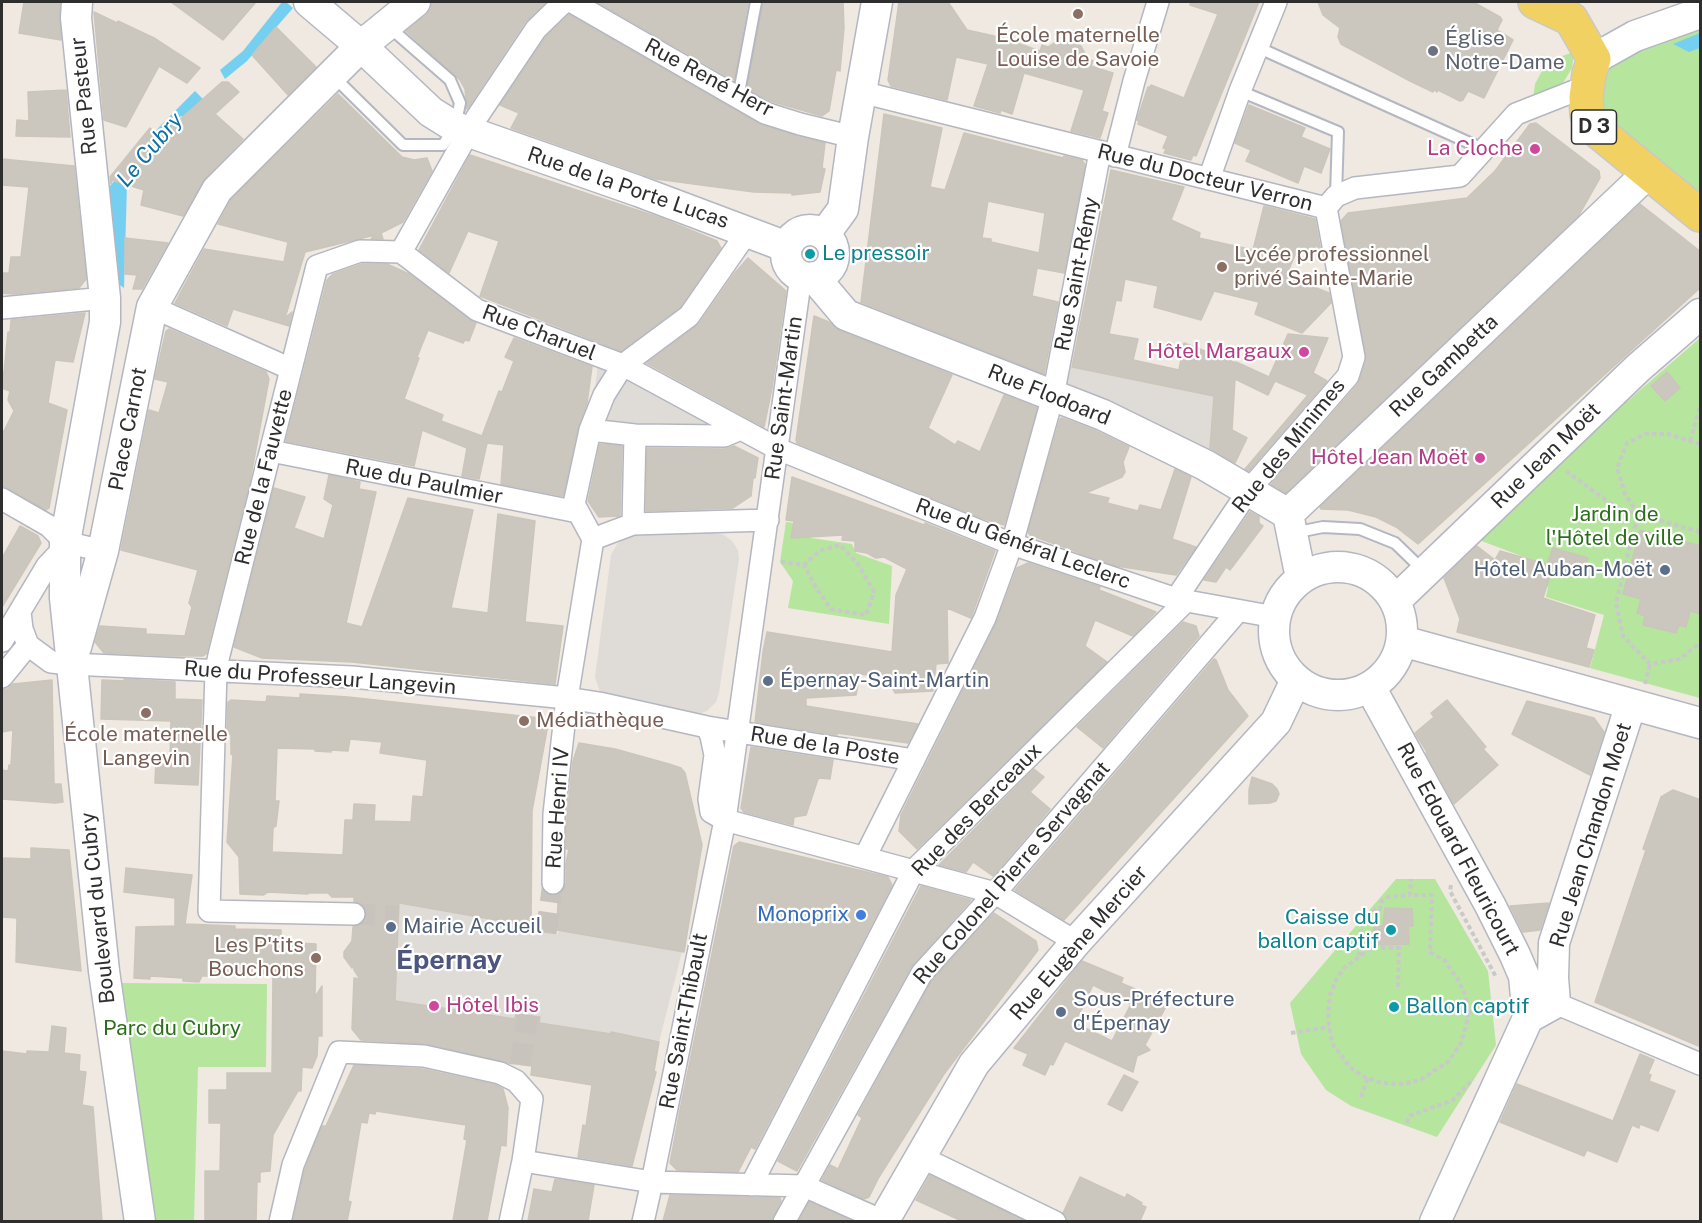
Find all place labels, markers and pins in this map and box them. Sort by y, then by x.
marker: École maternelle Louise de Savoie [1071,7,1085,21]
place label: École maternelle Louise de Savoie [996,23,1160,73]
place label: Église Notre-Dame [1445,26,1565,76]
marker: Église Notre-Dame [1426,44,1440,58]
place label: La Cloche [1427,136,1523,162]
marker: La Cloche [1528,142,1542,156]
place label: Le pressoir [822,241,930,267]
place label: Lycée professionnel privé Sainte-Marie [1234,242,1429,292]
marker: Le pressoir [803,247,817,261]
marker: Lycée professionnel privé Sainte-Marie [1215,260,1229,274]
place label: Hôtel Margaux [1147,339,1292,365]
marker: Hôtel Margaux [1297,345,1311,359]
place label: Hôtel Jean Moët [1311,445,1468,471]
marker: Hôtel Jean Moët [1473,451,1487,465]
place label: Hôtel Auban-Moët [1473,557,1653,583]
marker: Hôtel Auban-Moët [1658,563,1672,577]
place label: Épernay-Saint-Martin [780,668,989,694]
marker: Épernay-Saint-Martin [761,674,775,688]
marker: École maternelle Langevin [139,706,153,720]
place label: Médiathèque [536,708,664,734]
marker: Médiathèque [517,714,531,728]
place label: École maternelle Langevin [64,722,228,772]
place label: Monoprix [757,902,849,928]
place label: Caisse du ballon captif [1257,905,1379,955]
marker: Monoprix [854,908,868,922]
place label: Mairie Accueil [403,914,542,940]
marker: Mairie Accueil [384,920,398,934]
marker: Caisse du ballon captif [1384,923,1398,937]
place label: Les P'tits Bouchons [208,933,304,983]
marker: Les P'tits Bouchons [309,951,323,965]
place label: Sous-Préfecture d'Épernay [1073,987,1235,1037]
place label: Hôtel Ibis [446,993,539,1019]
place label: Ballon captif [1406,994,1529,1020]
marker: Hôtel Ibis [427,999,441,1013]
marker: Ballon captif [1387,1000,1401,1014]
marker: Sous-Préfecture d'Épernay [1054,1005,1068,1019]

